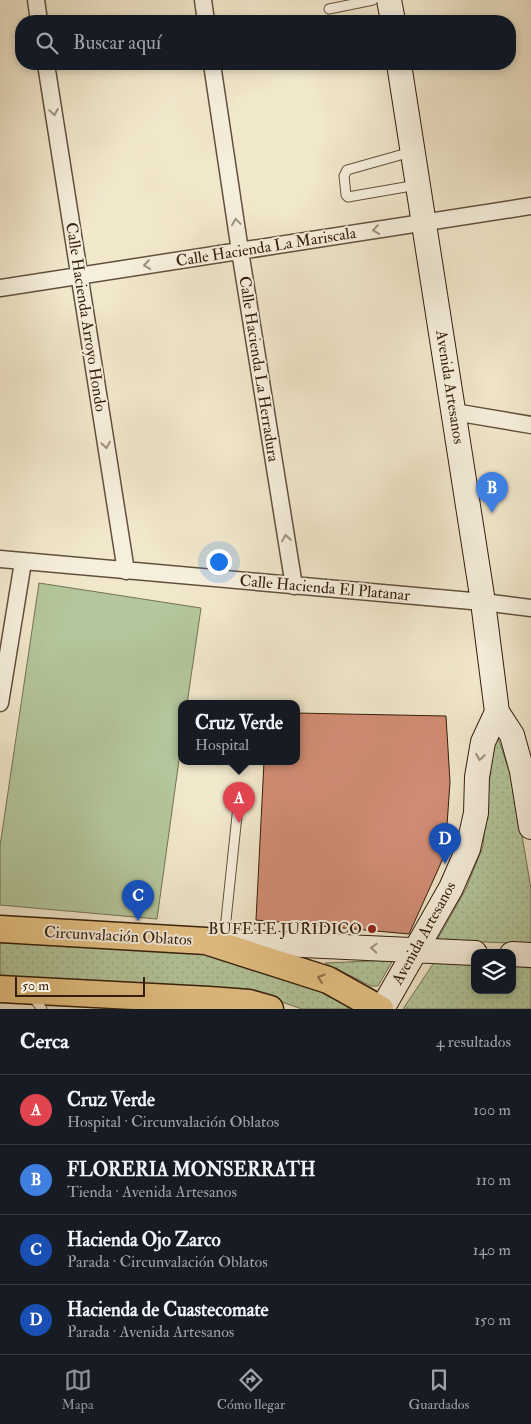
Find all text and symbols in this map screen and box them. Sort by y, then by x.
search box [15,15,516,70]
icon: search [33,29,61,57]
text: Buscar aquí [73,31,161,55]
one-way arrow [48,108,59,116]
one-way arrow [231,217,242,225]
street label: Calle Hacienda Arroyo Hondo [61,221,111,413]
street label: Calle Hacienda La Mariscala [174,223,358,271]
one-way arrow [372,224,381,234]
one-way arrow [142,260,151,270]
street label: Calle Hacienda La Herradura [234,275,284,464]
street label: Avenida Artesanos [431,328,469,445]
one-way arrow [101,441,111,450]
pin: B [476,472,508,513]
one-way arrow [282,533,292,542]
your location [206,549,232,575]
street label: Calle Hacienda El Platanar [239,571,411,605]
popup [178,700,300,765]
text: Cruz Verde [195,711,283,735]
text: Hospital [195,735,249,755]
one-way arrow [476,753,486,761]
pin: A [223,782,255,823]
pin: D [429,823,461,864]
street label: Avenida Artesanos [387,878,461,989]
pin: C [122,880,154,921]
place label: BUFETE JURIDICO [208,919,362,940]
street label: Circunvalación Oblatos [43,922,193,950]
marker: BUFETE JURIDICO [366,923,378,935]
one-way arrow [369,943,377,954]
map controls [471,949,516,994]
button: layers [471,949,516,994]
scale bar [15,974,145,997]
one-way arrow [318,974,326,984]
text: 50 m [22,977,49,994]
text: Cerca [20,1028,69,1055]
text: 4 resultados [436,1032,511,1052]
text: Cruz Verde [67,1088,155,1112]
text: A [31,1100,41,1120]
text: 100 m [473,1100,511,1120]
text: Hospital · Circunvalación Oblatos [67,1112,279,1132]
text: FLORERIA MONSERRATH [67,1158,316,1182]
text: B [31,1170,41,1190]
text: 110 m [476,1170,511,1190]
text: Tienda · Avenida Artesanos [67,1182,237,1202]
text: Hacienda Ojo Zarco [67,1228,221,1252]
text: C [30,1240,42,1260]
text: 140 m [473,1240,511,1260]
text: Parada · Circunvalación Oblatos [67,1252,268,1272]
text: Hacienda de Cuastecomate [67,1298,269,1322]
text: D [29,1310,43,1330]
text: 150 m [474,1310,511,1330]
text: Parada · Avenida Artesanos [67,1322,234,1342]
tab: Mapa [62,1366,94,1413]
tab: Cómo llegar [217,1366,285,1413]
tab: Guardados [408,1366,469,1413]

